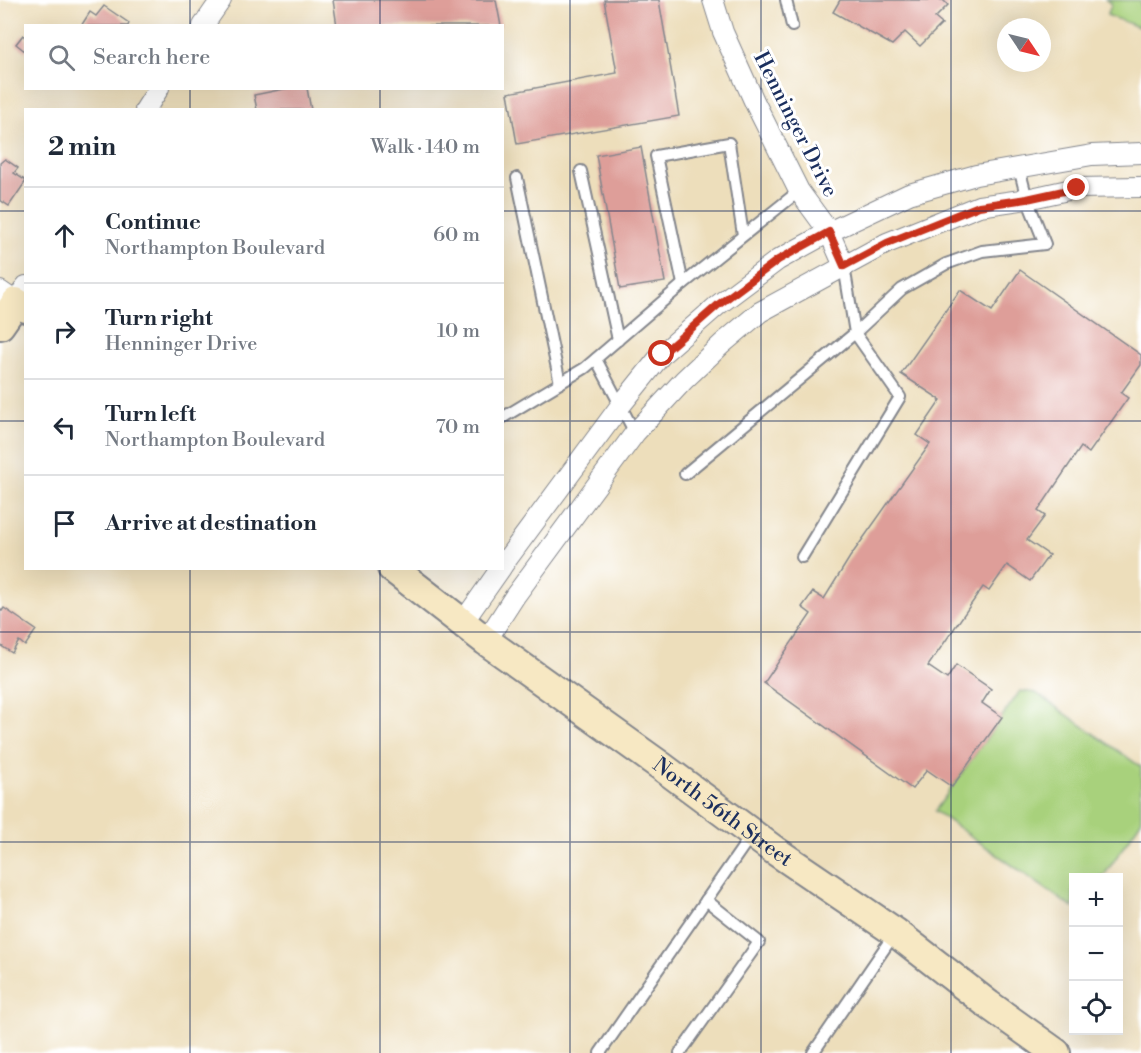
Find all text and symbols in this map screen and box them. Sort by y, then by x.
north arrow [997,18,1051,72]
search box [24,24,504,90]
icon: search [45,41,78,74]
text: Search here [93,44,210,71]
street label: Henninger Drive [747,47,843,202]
text: 2 min [48,131,116,163]
text: Walk · 140 m [370,135,480,160]
route end [1063,174,1089,200]
text: Continue [105,209,201,236]
icon: ahead [48,219,81,252]
text: 60 m [433,223,480,248]
text: Northampton Boulevard [105,236,325,261]
text: Turn right [105,305,213,332]
icon: right [48,315,81,348]
text: 10 m [437,319,480,344]
text: Henninger Drive [105,332,257,357]
route start [648,340,674,366]
text: Turn left [105,401,196,428]
icon: left [48,411,81,444]
text: 70 m [436,415,480,440]
text: Northampton Boulevard [105,428,325,453]
icon: arrive [48,507,81,540]
text: Arrive at destination [105,510,317,537]
street label: North 56th Street [647,752,798,873]
map controls [1069,873,1123,1035]
button: + [1069,873,1123,927]
button: − [1069,927,1123,981]
button: locate [1069,981,1123,1035]

